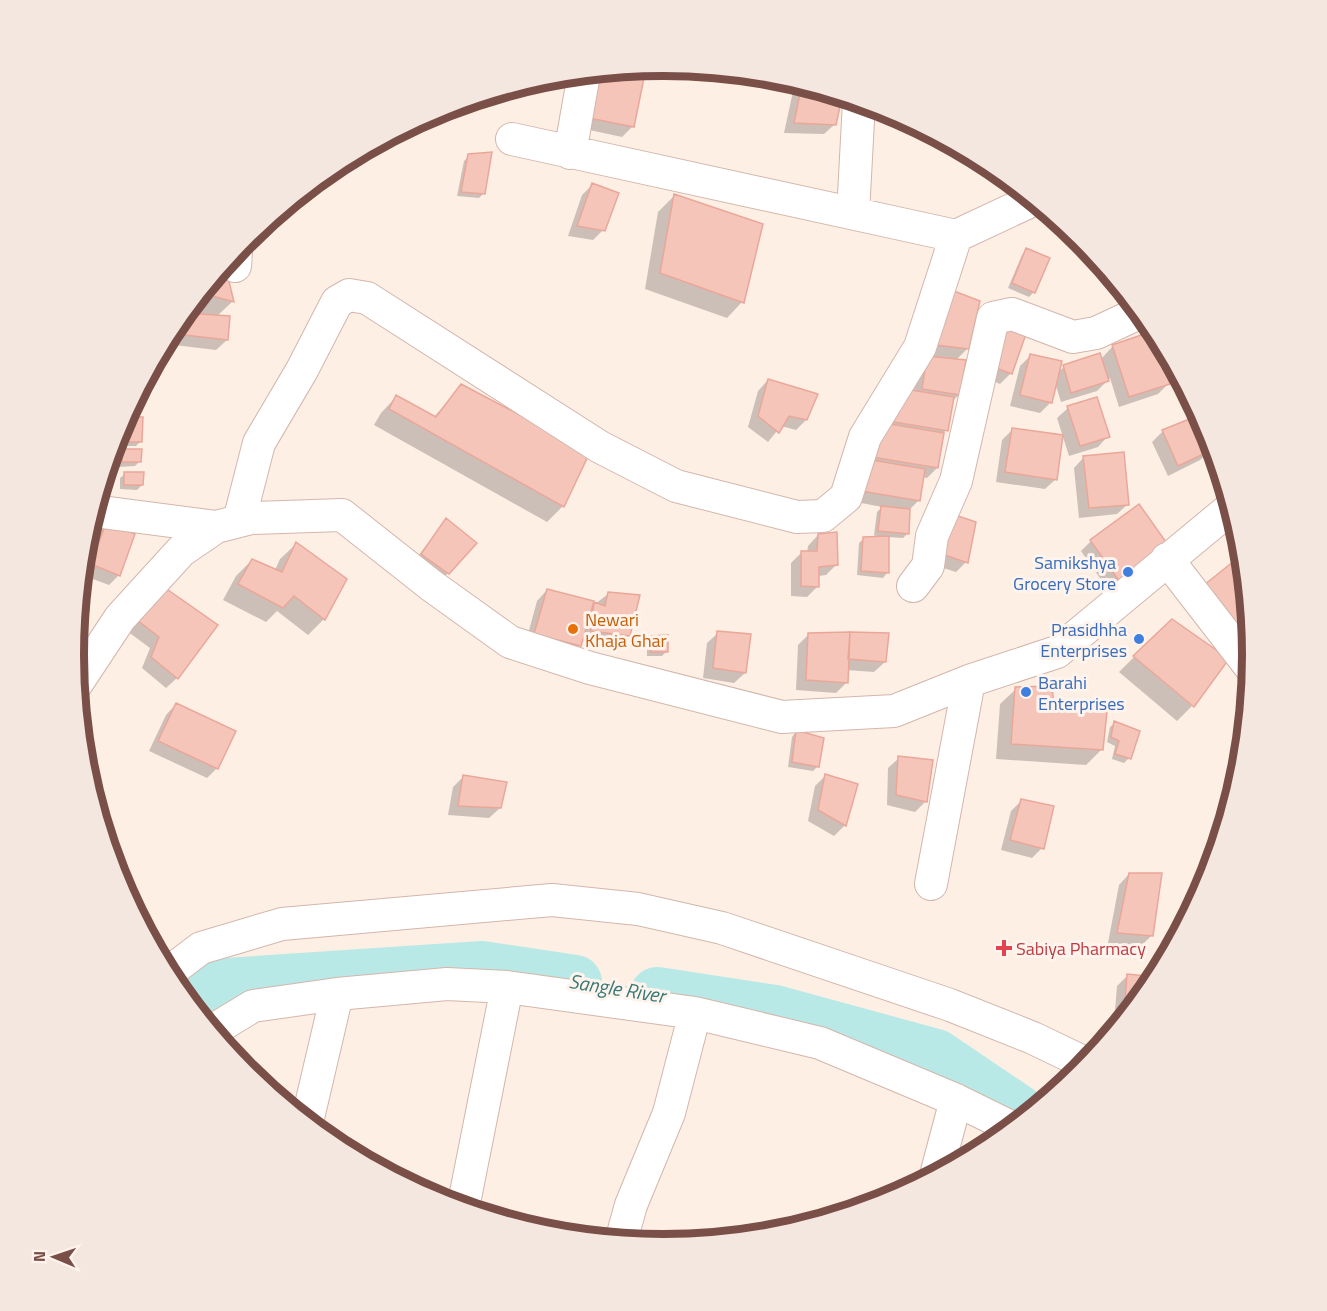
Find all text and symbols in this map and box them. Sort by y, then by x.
place label: Samikshya Grocery Store [1013,549,1116,597]
marker: Samikshya Grocery Store [1121,565,1135,579]
place label: Newari Khaja Ghar [585,606,667,654]
place label: Prasidhha Enterprises [1040,616,1127,664]
marker: Newari Khaja Ghar [566,622,580,636]
marker: Prasidhha Enterprises [1132,632,1146,646]
place label: Barahi Enterprises [1038,669,1125,717]
marker: Barahi Enterprises [1019,685,1033,699]
place label: Sabiya Pharmacy [1016,935,1146,962]
marker: Sabiya Pharmacy [997,941,1011,955]
water label: Sangle River [567,965,670,1011]
north arrow [24,1227,84,1287]
text: N [27,1251,51,1262]

